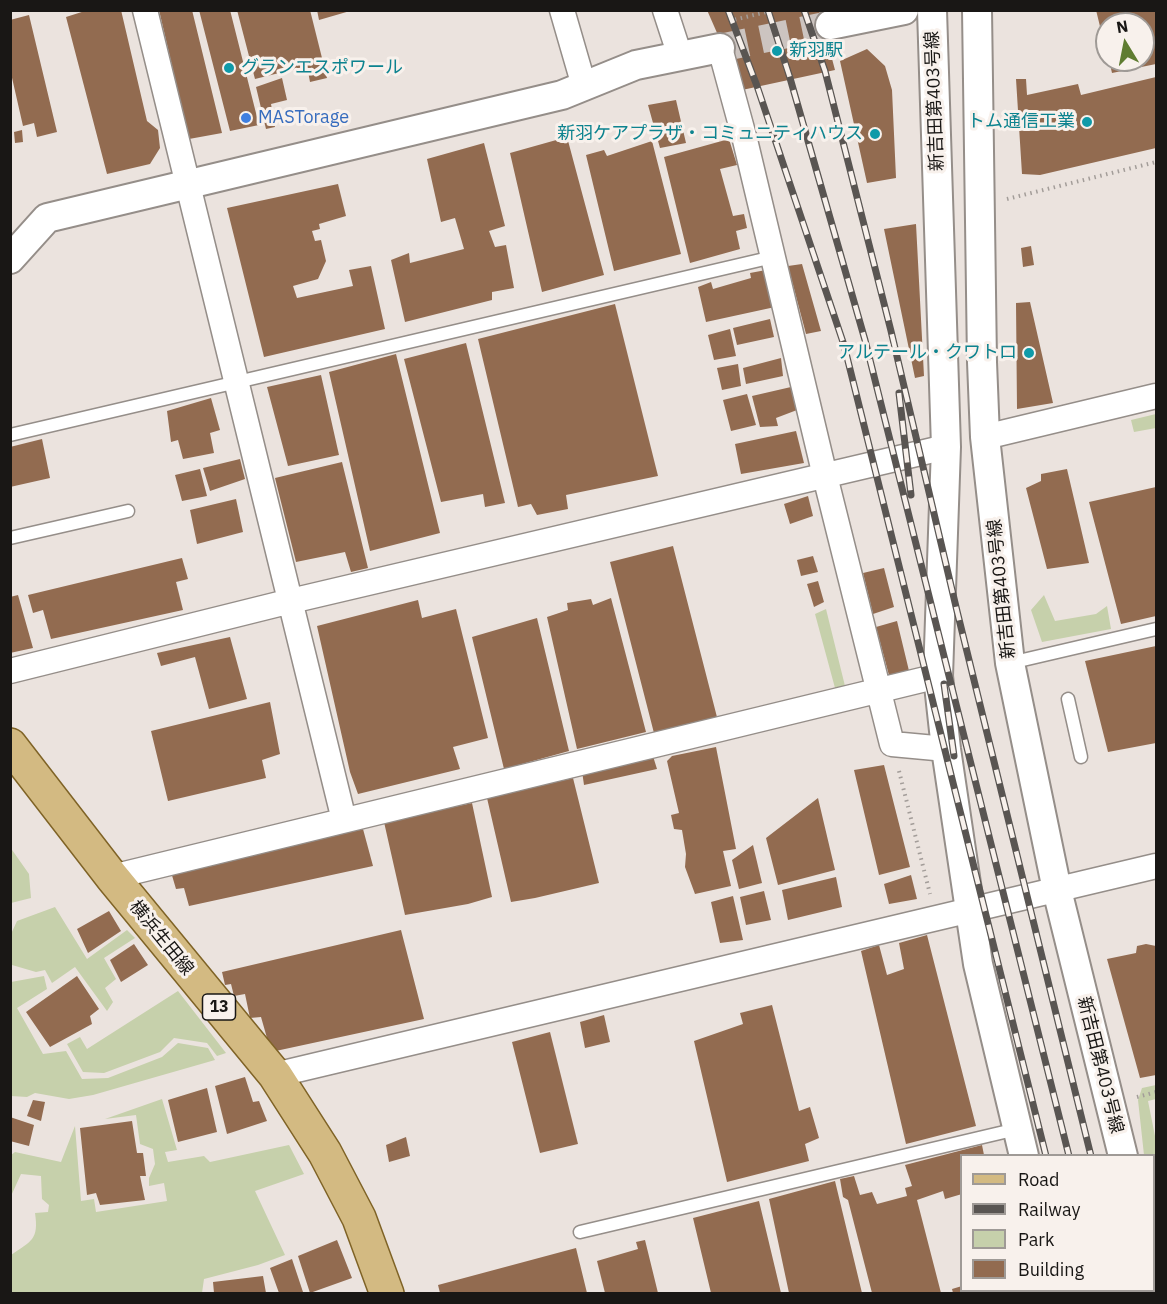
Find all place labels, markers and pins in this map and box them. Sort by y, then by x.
place label: 新羽駅 [789,40,843,62]
marker: 新羽駅 [770,44,784,58]
place label: グランエスポワール [241,57,403,79]
marker: グランエスポワール [222,61,236,75]
place label: MASTorage [258,107,349,129]
marker: MASTorage [239,111,253,125]
place label: トム通信工業 [967,111,1075,133]
marker: トム通信工業 [1080,115,1094,129]
place label: 新羽ケアプラザ・コミュニティハウス [557,123,863,145]
marker: 新羽ケアプラザ・コミュニティハウス [868,127,882,141]
place label: アルテール・クワトロ [837,342,1017,364]
marker: アルテール・クワトロ [1022,346,1036,360]

